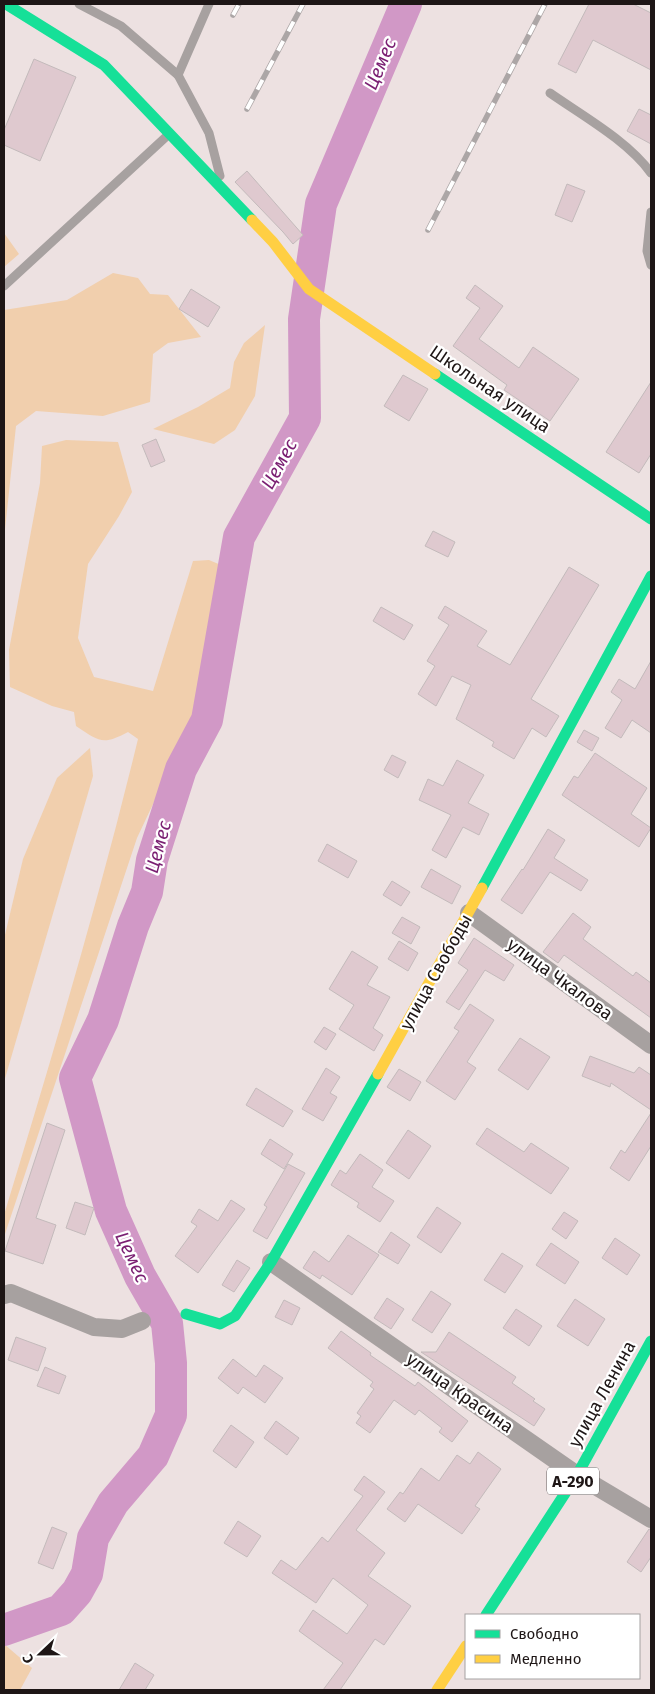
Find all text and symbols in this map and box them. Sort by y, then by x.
water label: Цемес [359,35,401,93]
street label: Школьная улица [425,340,555,438]
water label: Цемес [256,435,302,493]
water label: Цемес [140,818,176,876]
street label: улица Свободы [395,910,477,1034]
street label: улица Чкалова [503,933,617,1025]
water label: Цемес [110,1228,154,1286]
street label: улица Ленина [564,1337,640,1451]
street label: улица Красина [402,1348,518,1438]
road number: А-290 [547,1468,599,1494]
legend [465,1614,640,1679]
text: Свободно [510,1625,579,1643]
north arrow [15,1629,65,1679]
text: Медленно [510,1650,582,1668]
text: С [19,1652,38,1666]

